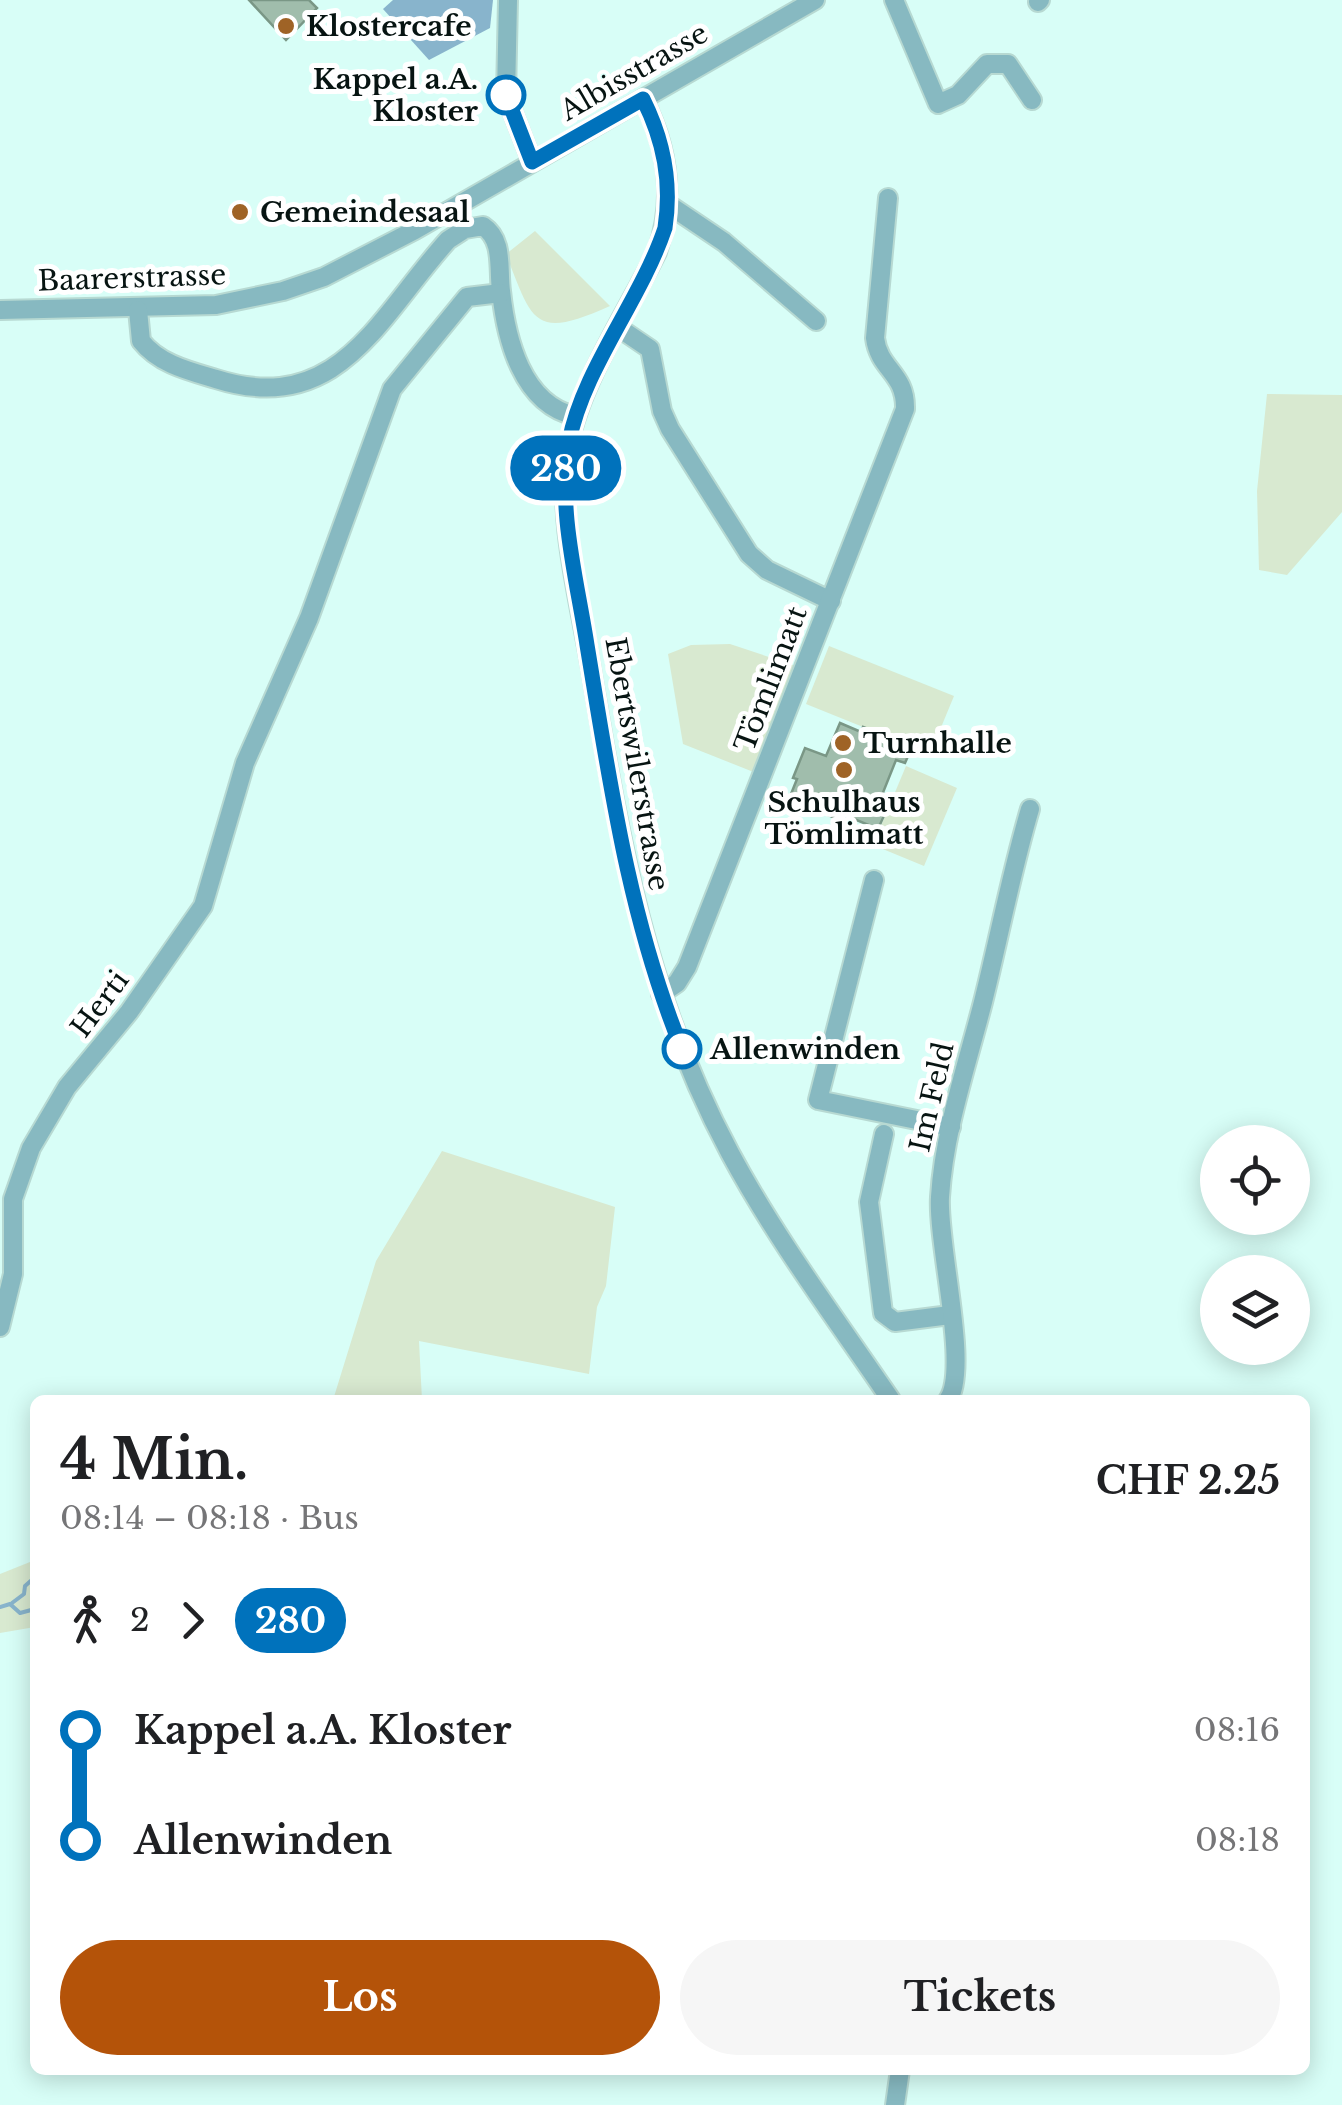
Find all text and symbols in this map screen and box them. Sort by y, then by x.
place label: Klostercafe [306,9,472,44]
marker: Klostercafe [275,15,297,37]
street label: Albisstrasse [553,16,714,129]
place label: Kappel a.A. Kloster [313,62,478,129]
marker: Kappel a.A. Kloster [487,76,525,114]
place label: Gemeindesaal [260,195,470,230]
marker: Gemeindesaal [229,201,251,223]
street label: Baarerstrasse [37,257,227,299]
line badge: 280 [508,436,624,500]
text: 280 [530,447,602,490]
street label: Tömlimatt [727,601,815,757]
street label: Ebertswilerstrasse [597,635,677,893]
place label: Turnhalle [863,726,1012,761]
marker: Turnhalle [832,732,854,754]
marker: Schulhaus Tömlimatt [833,759,855,781]
place label: Schulhaus Tömlimatt [765,785,924,852]
street label: Herti [64,964,136,1044]
marker: Allenwinden [663,1030,701,1068]
place label: Allenwinden [709,1032,900,1067]
street label: Im Feld [902,1039,962,1155]
map controls [1200,1125,1310,1365]
button: locate [1200,1125,1310,1235]
button: layers [1200,1255,1310,1365]
text: 4 Min. [60,1426,248,1494]
text: CHF 2.25 [1096,1457,1280,1504]
text: 08:14 – 08:18 · Bus [60,1498,359,1538]
icon: walk [60,1593,115,1648]
icon: forward [165,1593,220,1648]
text: 280 [255,1599,326,1642]
text: 2 [130,1600,150,1640]
text: Kappel a.A. Kloster [134,1707,511,1754]
text: 08:16 [1194,1710,1280,1750]
text: Allenwinden [134,1817,392,1864]
text: 08:18 [1195,1820,1280,1860]
button: Los [60,1940,660,2055]
button: Tickets [680,1940,1280,2055]

